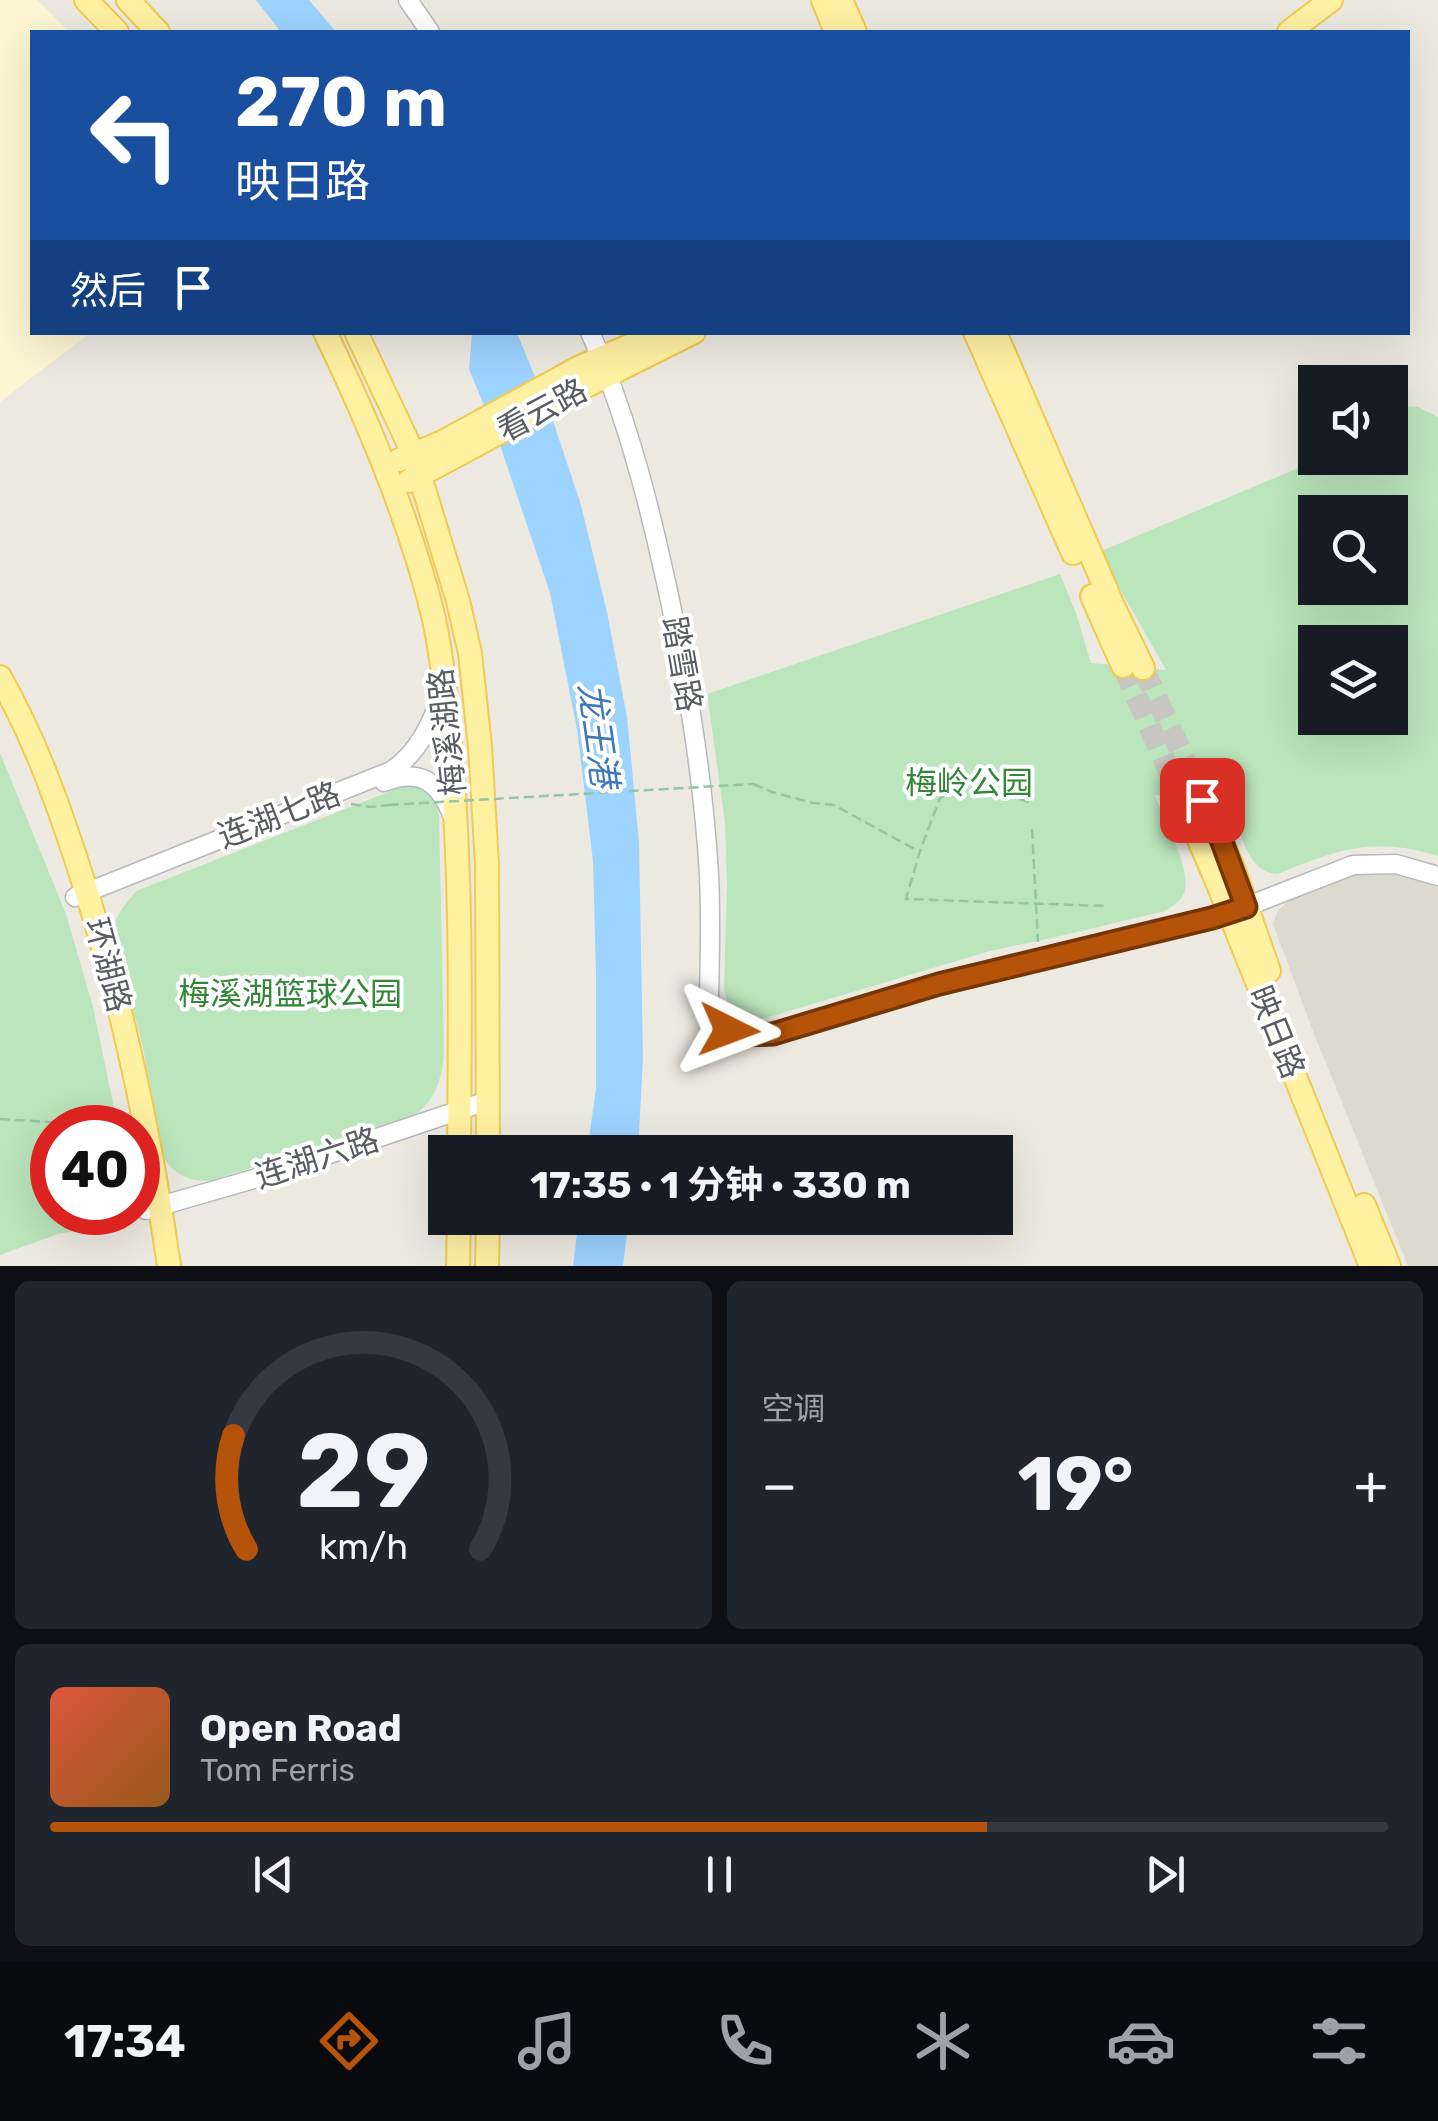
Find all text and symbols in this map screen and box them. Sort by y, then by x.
text: 270 m [235,61,447,144]
icon: left [70,70,200,200]
text: 映日路 [235,155,370,208]
icon: arrive [166,260,221,315]
text: 然后 [70,268,146,314]
map controls [1298,365,1408,735]
button: sound [1298,365,1408,475]
street label: 看云路 [491,371,593,449]
button: search [1298,495,1408,605]
street label: 踏雪路 [655,613,709,715]
button: layers [1298,625,1408,735]
street label: 梅溪湖路 [421,666,473,798]
water label: 龙王港 [570,680,627,795]
pin [1160,758,1245,843]
park label: 梅岭公园 [905,764,1033,802]
icon: arrive [1175,773,1230,828]
street label: 连湖七路 [212,774,346,856]
street label: 环湖路 [77,914,139,1016]
park label: 梅溪湖篮球公园 [178,975,402,1013]
position arrow [677,978,781,1082]
street label: 映日路 [1241,980,1313,1084]
speed limit sign: 40 [30,1105,160,1235]
street label: 连湖六路 [250,1120,384,1196]
text: 17:35 · 1 分钟 · 330 m [530,1162,911,1208]
text: 空调 [762,1390,826,1428]
text: 29 [296,1410,430,1533]
text: 19° [1017,1440,1134,1529]
text: − [762,1453,797,1518]
text: + [1354,1453,1388,1518]
text: km/h [319,1526,408,1568]
text: Open Road [200,1705,402,1751]
text: Tom Ferris [200,1751,355,1789]
icon: previous [246,1847,301,1902]
icon: pause [692,1847,747,1902]
icon: next [1138,1847,1193,1902]
icon: directions [314,2006,384,2076]
icon: music [512,2006,582,2076]
icon: phone [710,2006,780,2076]
icon: climate [908,2006,978,2076]
icon: car [1106,2006,1176,2076]
icon: filters [1304,2006,1374,2076]
text: 17:34 [64,2015,186,2068]

